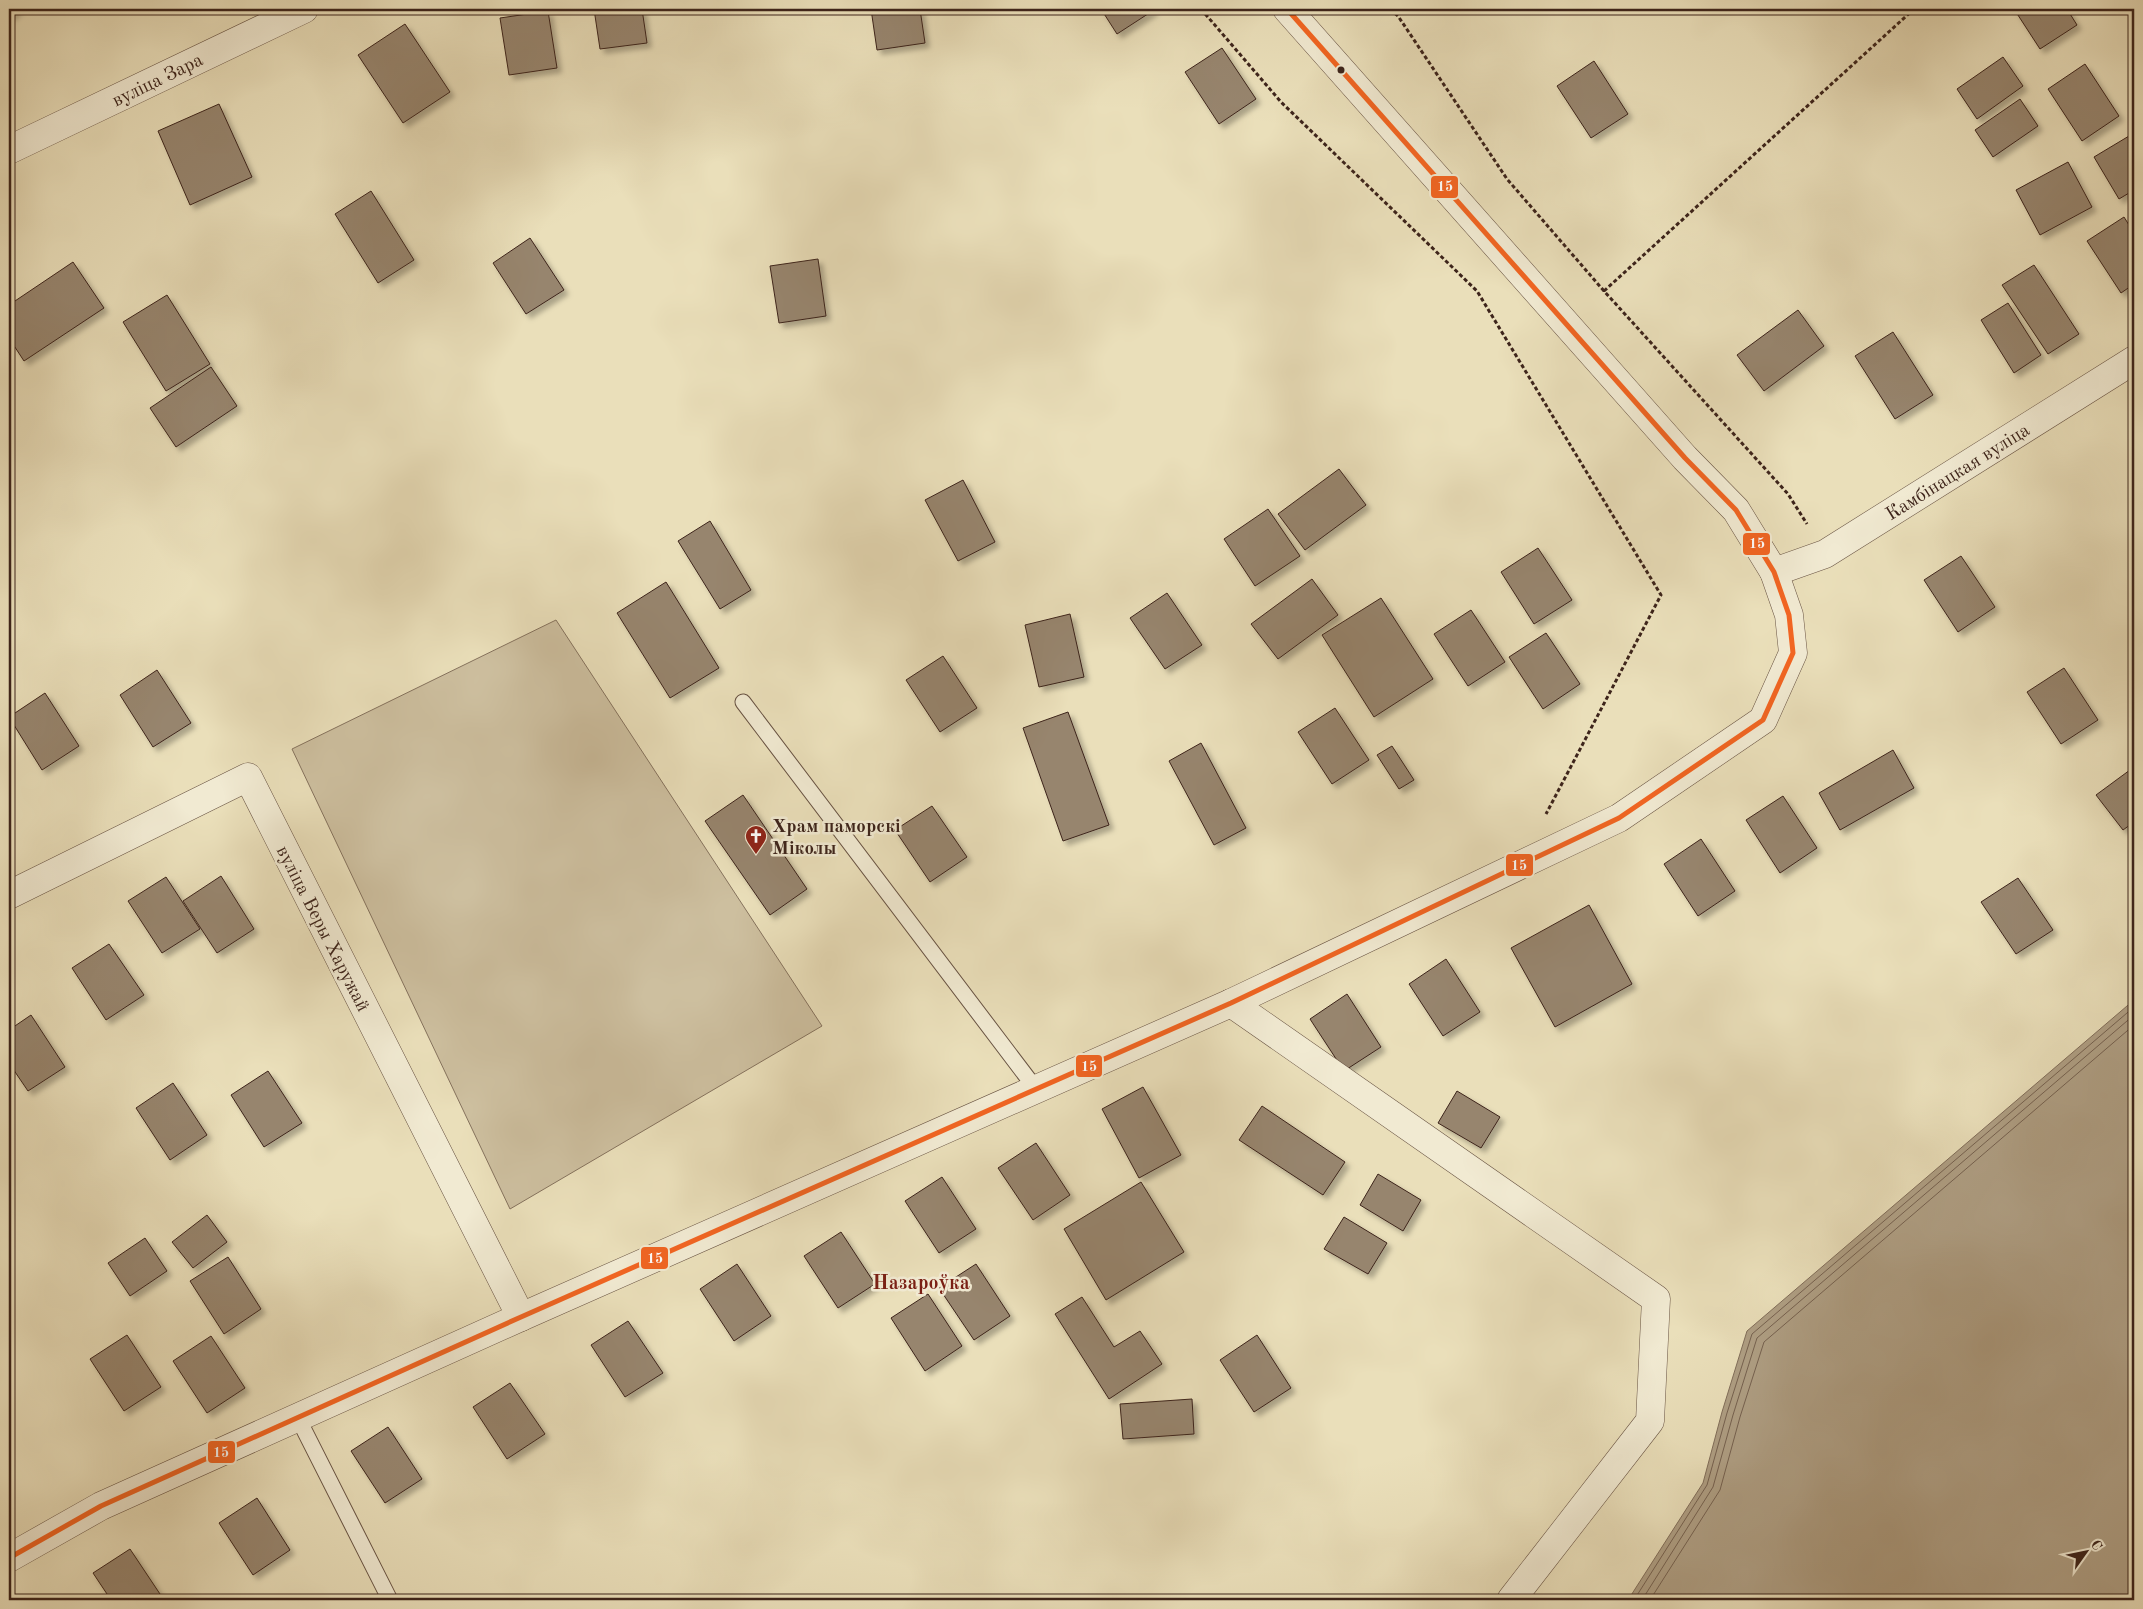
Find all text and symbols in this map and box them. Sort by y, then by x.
street label: вуліца Зара [110,51,207,111]
unlabelled marker [1336,65,1346,75]
line badge: 15 [1430,175,1459,199]
text: 15 [1437,180,1453,194]
street label: Камбінацкая вуліца [1883,421,2034,525]
line badge: 15 [1742,532,1771,556]
text: 15 [1749,537,1765,551]
place label: Храм паморскі Міколы [772,818,901,859]
church icon: Храм паморскі Міколы [744,824,768,855]
street label: вуліца Веры Харужай [272,843,372,1015]
line badge: 15 [1505,853,1534,877]
text: 15 [1511,859,1527,873]
line badge: 15 [1075,1054,1103,1078]
text: 15 [1081,1060,1097,1074]
line badge: 15 [640,1246,669,1270]
text: 15 [647,1252,663,1266]
district label: Назароўка [872,1274,970,1294]
line badge: 15 [207,1440,236,1464]
text: 15 [213,1446,229,1460]
north arrow [2060,1526,2110,1576]
text: С [2088,1538,2104,1553]

